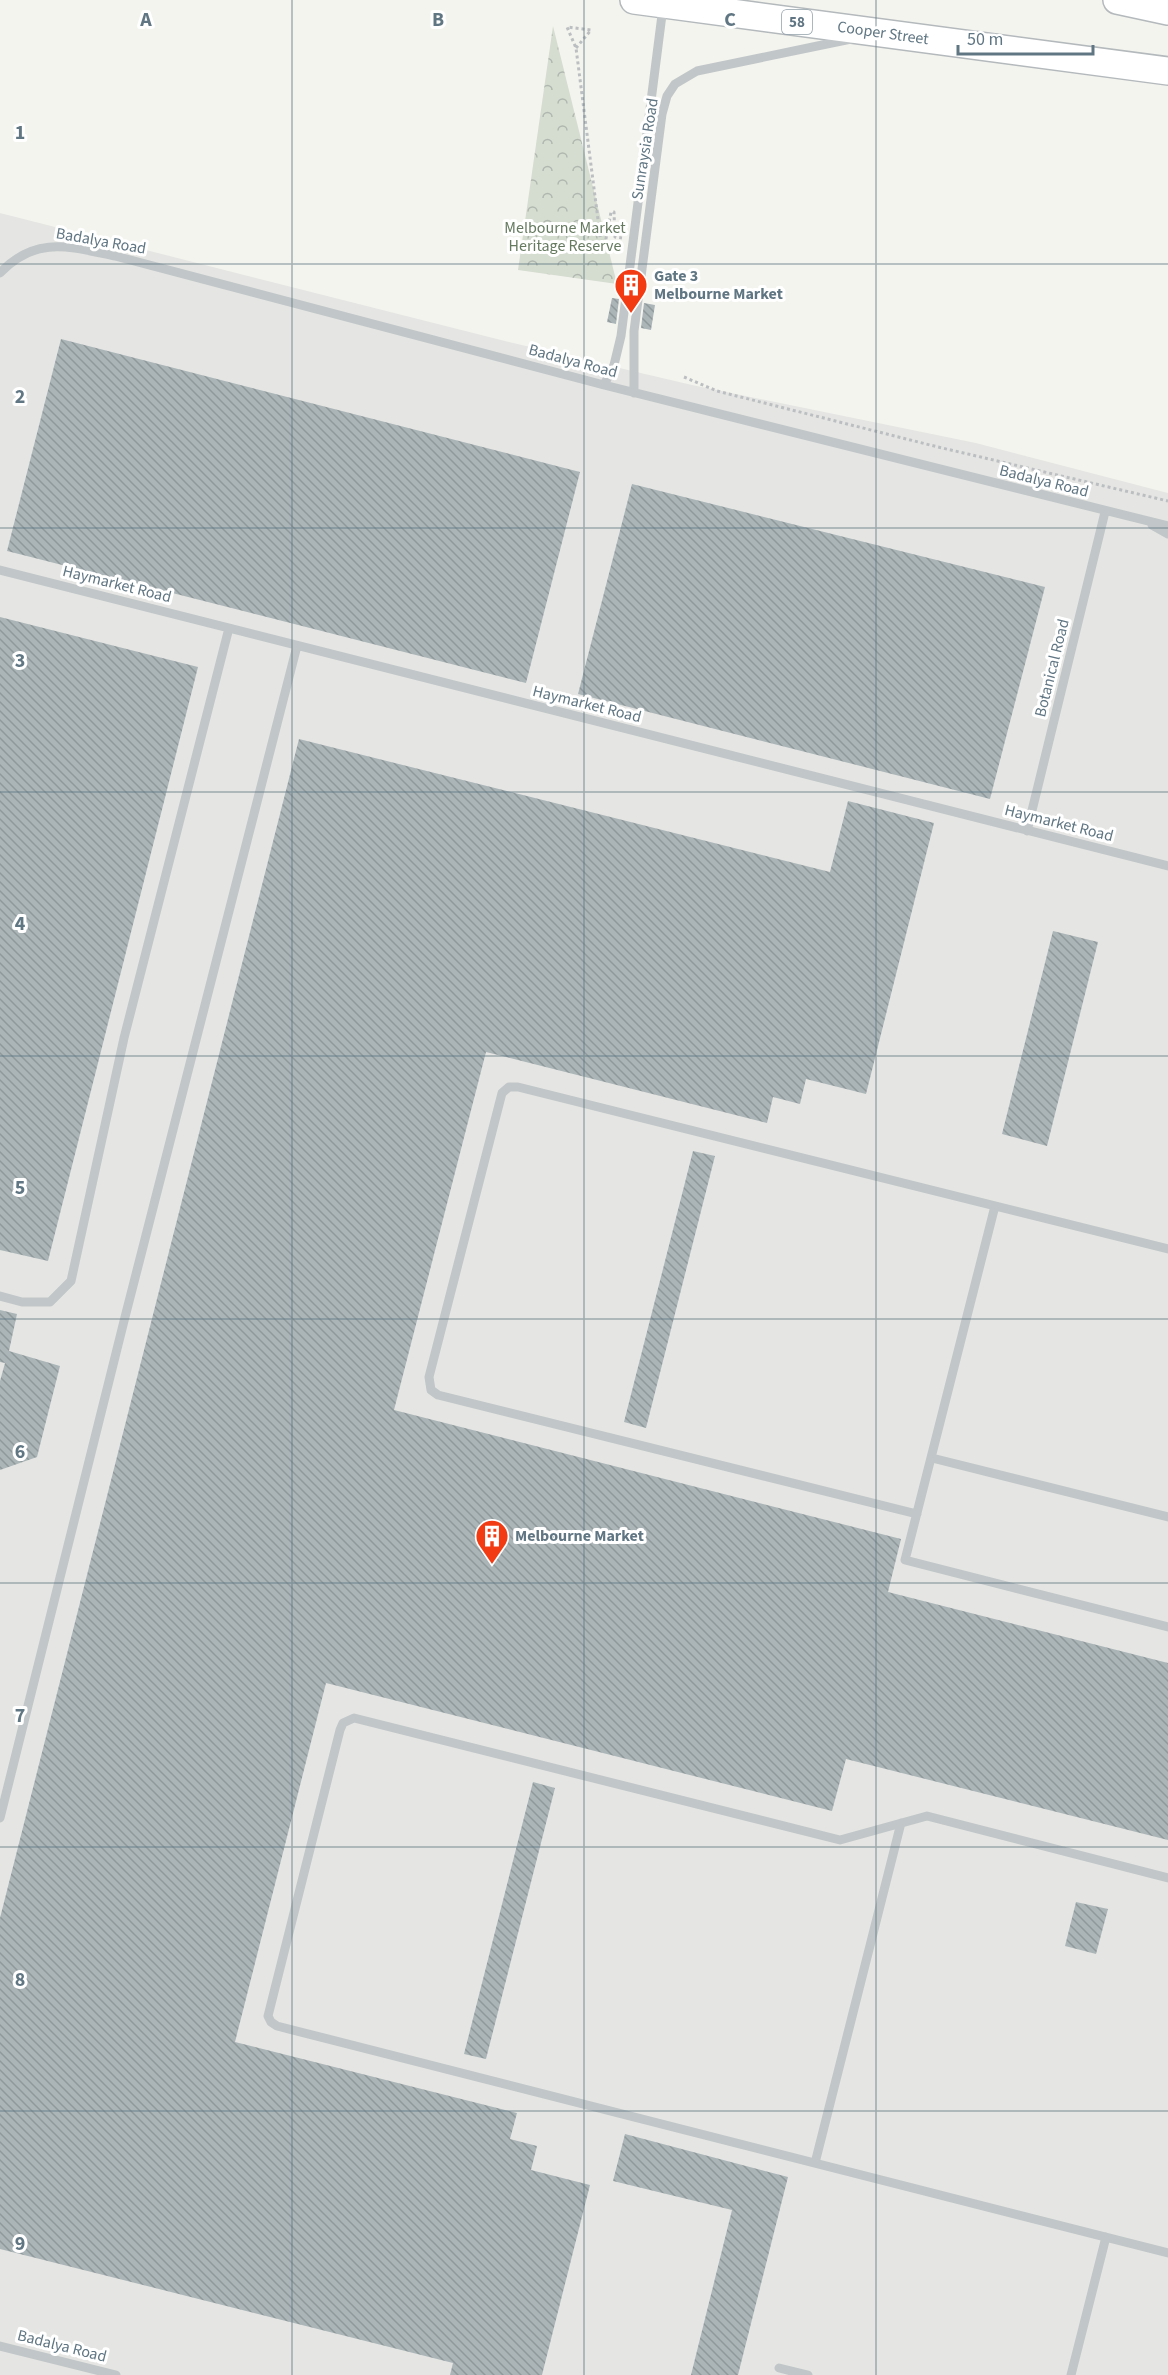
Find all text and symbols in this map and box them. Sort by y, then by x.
text: A [139,6,152,34]
text: B [432,6,444,34]
text: C [724,6,736,34]
road number: 58 [782,10,812,34]
street label: Cooper Street [836,16,931,50]
scale bar [958,18,1093,56]
text: 50 m [967,27,1003,52]
street label: Sunraysia Road [626,96,664,202]
text: 1 [15,119,25,147]
park label: Melbourne Market Heritage Reserve [504,217,626,257]
street label: Badalya Road [54,222,148,260]
place label: Gate 3 Melbourne Market [654,265,783,305]
building icon: Gate 3 Melbourne Market [613,267,649,314]
street label: Badalya Road [526,339,620,383]
text: 2 [15,383,25,411]
street label: Badalya Road [997,459,1091,503]
street label: Haymarket Road [60,560,174,608]
street label: Botanical Road [1029,617,1075,719]
text: 3 [15,647,25,675]
street label: Haymarket Road [530,680,644,728]
street label: Haymarket Road [1002,799,1116,847]
text: 4 [15,910,26,938]
text: 5 [15,1174,25,1202]
text: 6 [15,1438,25,1466]
building icon: Melbourne Market [474,1518,510,1565]
place label: Melbourne Market [515,1525,644,1547]
text: 7 [15,1702,25,1730]
text: 8 [15,1966,25,1994]
text: 9 [15,2230,25,2258]
street label: Badalya Road [15,2324,109,2368]

